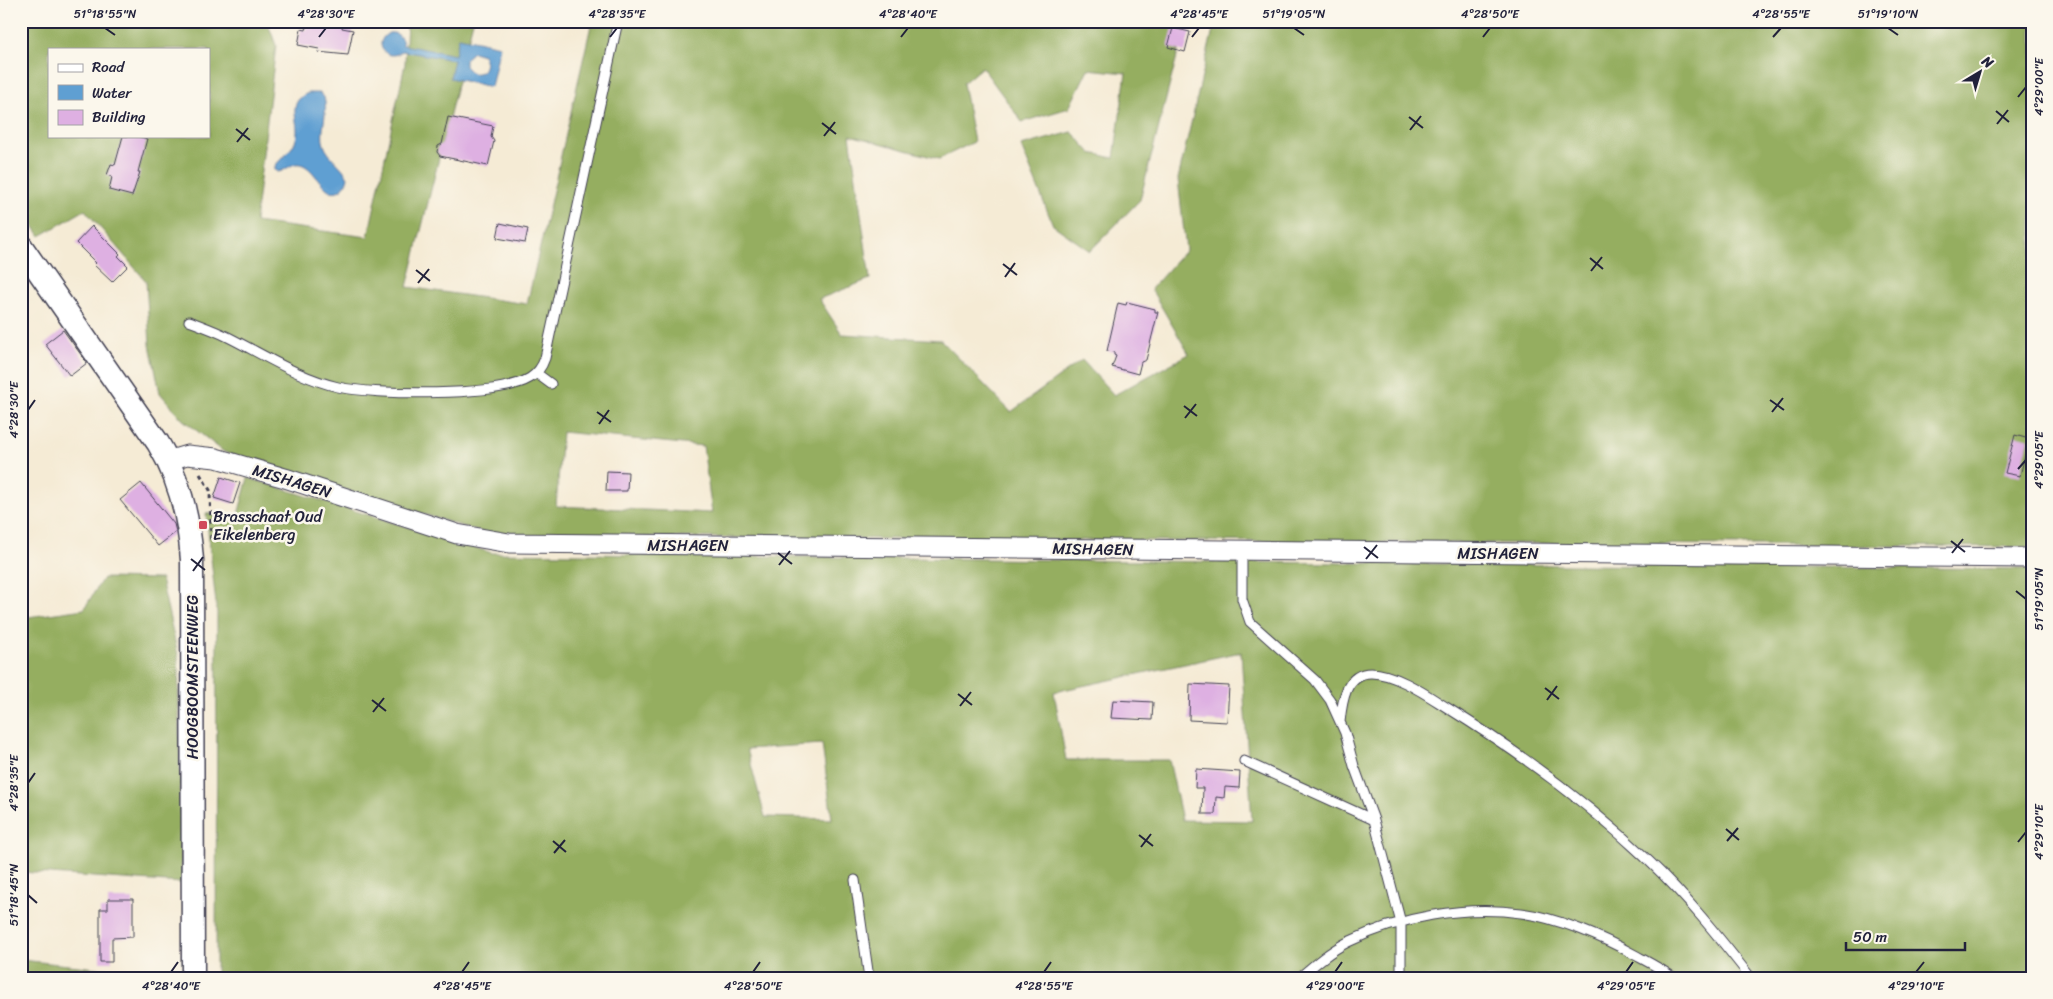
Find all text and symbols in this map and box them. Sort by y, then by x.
text: 51°18'55"N [74,3,137,25]
text: 4°28'30"E [297,3,356,25]
text: 4°28'35"E [589,3,647,25]
text: 4°28'40"E [879,3,938,25]
text: 4°28'45"E [1170,3,1229,25]
text: 51°19'05"N [1263,3,1326,25]
text: 4°28'50"E [1461,3,1520,25]
text: 4°28'55"E [1752,3,1811,25]
text: 51°19'10"N [1858,3,1919,25]
legend [48,48,210,138]
north arrow [1956,48,2006,98]
text: N [1975,49,1999,75]
text: Road [92,54,125,80]
text: 4°29'00"E [2028,57,2050,116]
text: Water [92,80,132,106]
text: Building [92,104,146,130]
text: 4°28'30"E [3,380,25,439]
text: 4°29'05"E [2028,430,2050,489]
street label: MISHAGEN [249,455,336,507]
place label: Brasschaat Oud Eikelenberg [213,502,324,549]
marker: Brasschaat Oud Eikelenberg [197,519,209,531]
street label: MISHAGEN [647,531,729,560]
street label: MISHAGEN [1052,534,1135,564]
street label: MISHAGEN [1457,539,1539,568]
text: 51°19'05"N [2028,567,2050,630]
street label: HOOGBOOMSTEENWEG [178,595,207,759]
text: 4°28'35"E [3,753,25,811]
text: 4°29'10"E [2028,803,2050,860]
text: 51°18'45"N [3,863,25,926]
scale bar [1846,919,1964,951]
text: 50 m [1853,924,1888,950]
text: 4°28'40"E [142,975,201,997]
text: 4°28'45"E [433,975,492,997]
text: 4°28'50"E [724,975,783,997]
text: 4°28'55"E [1015,975,1074,997]
text: 4°29'00"E [1306,975,1365,997]
text: 4°29'05"E [1597,975,1656,997]
text: 4°29'10"E [1888,975,1945,997]

